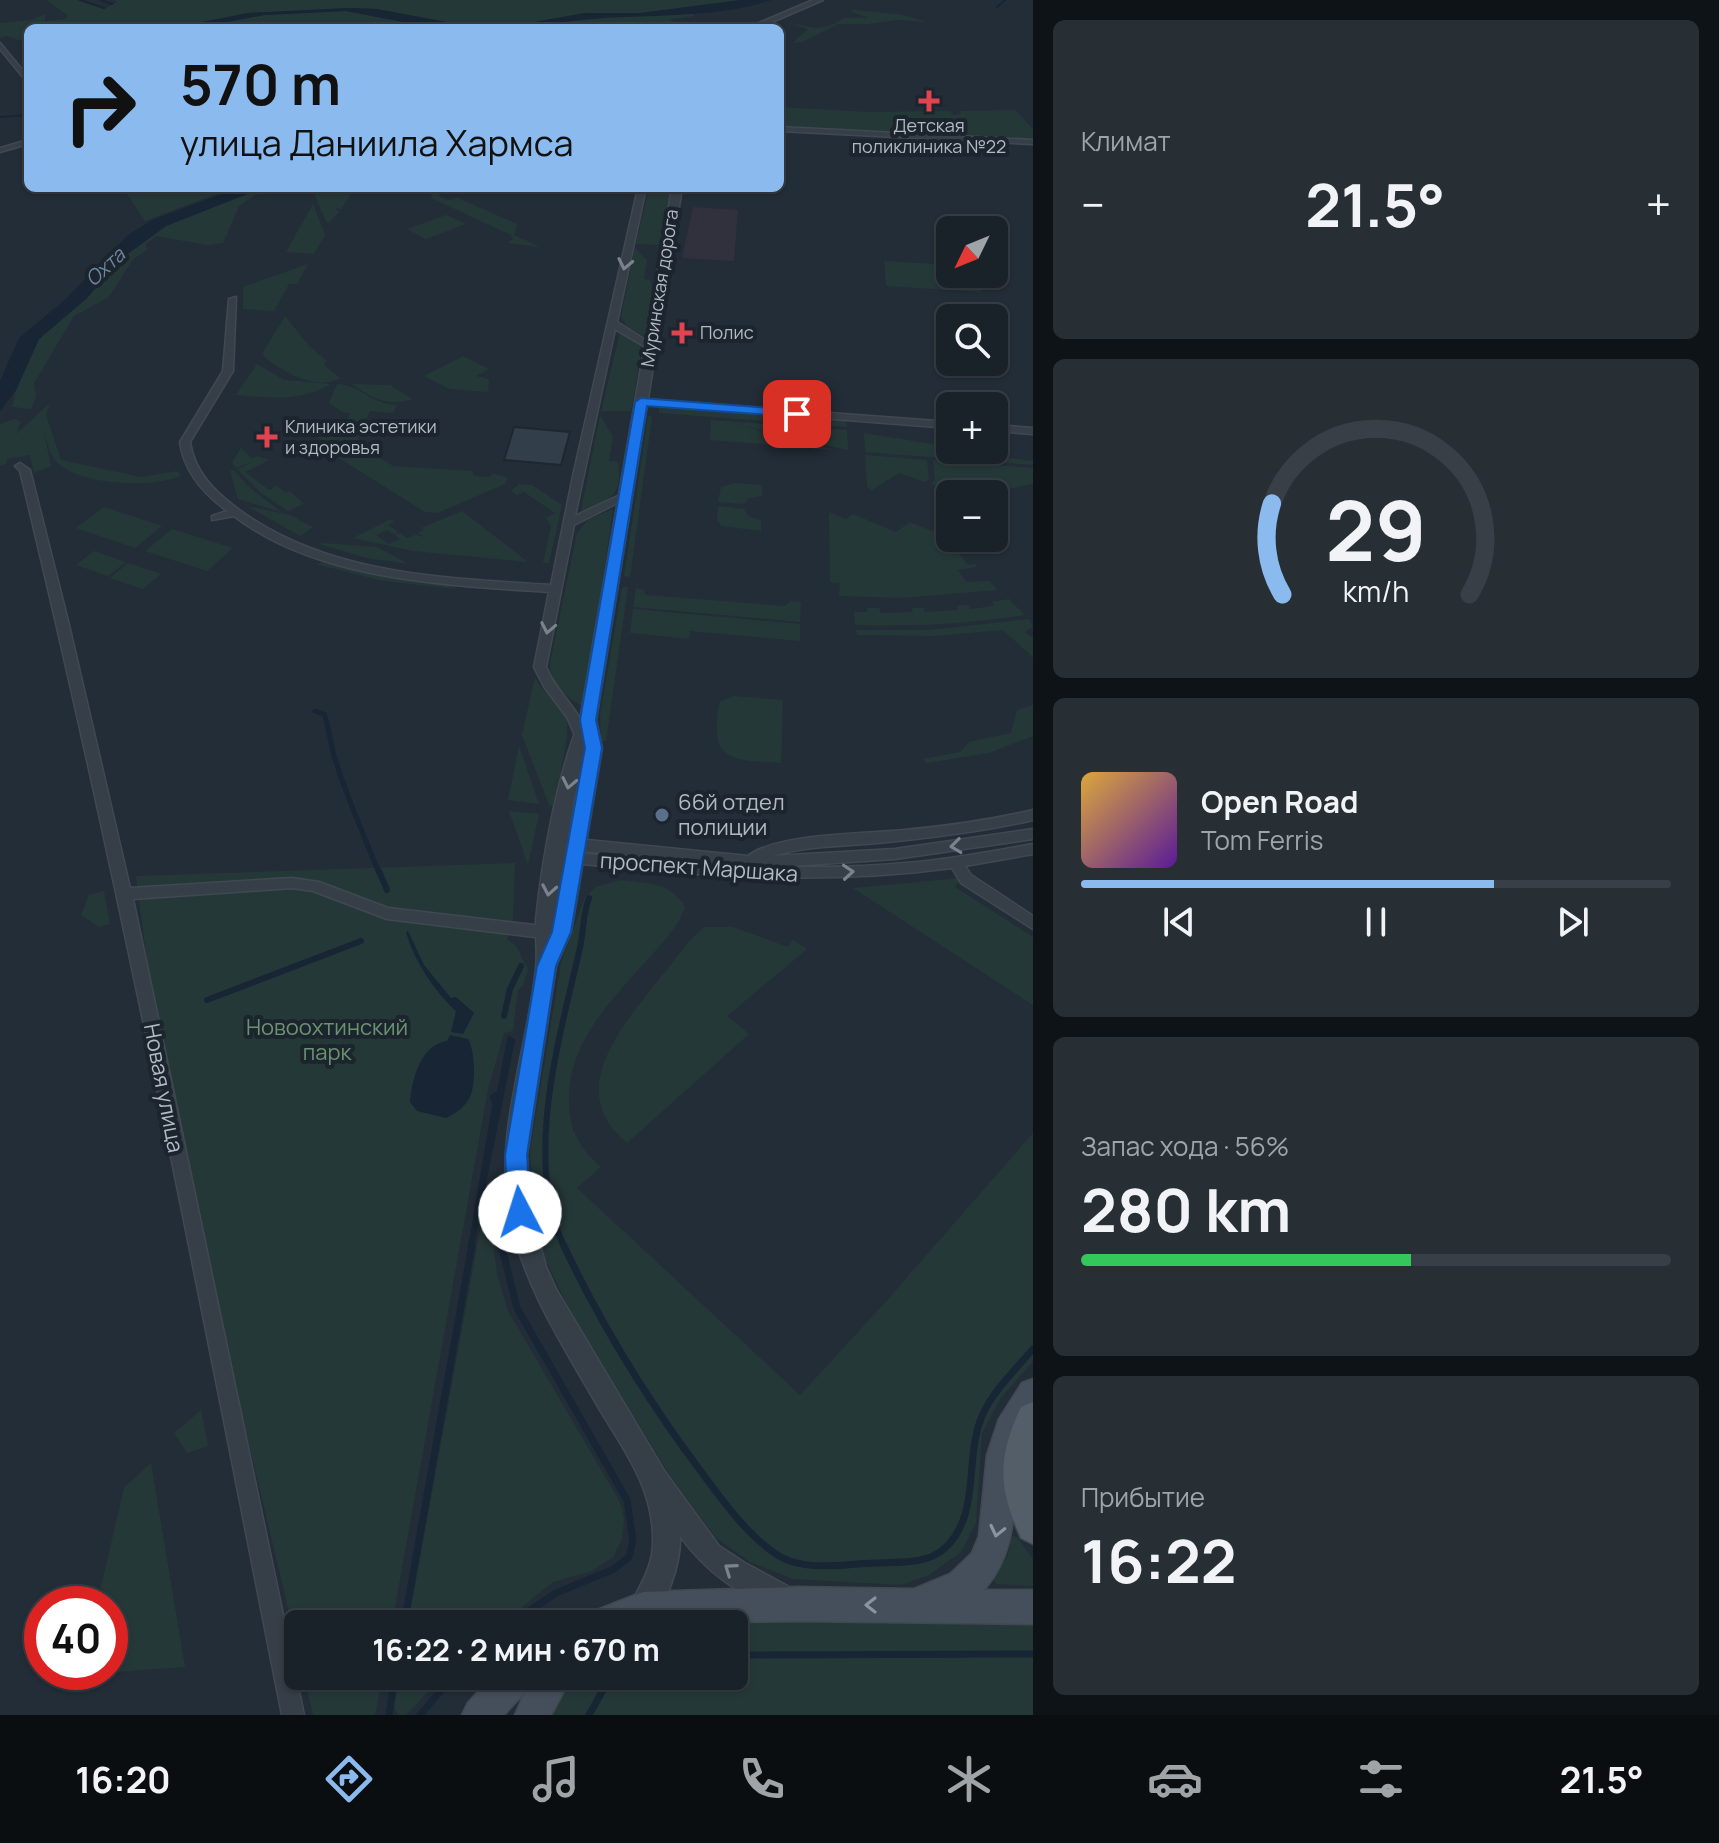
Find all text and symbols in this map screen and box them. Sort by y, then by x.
text: 570 m [180,45,341,122]
icon: right [48,56,152,160]
marker: Детская поликлиника №22 [918,90,940,112]
place label: Детская поликлиника №22 [852,113,1006,158]
text: улица Даниила Хармса [180,118,573,167]
text: Климат [1081,123,1171,159]
text: 21.5° [1305,163,1445,245]
text: − [1081,174,1105,234]
text: + [1646,174,1671,234]
street label: Муринская дорога [635,207,683,368]
north arrow [936,216,1008,288]
map controls [936,216,1008,552]
water label: Охта [79,241,131,292]
one-way arrow [617,257,634,271]
button: search [936,304,1008,376]
place label: Полис [700,320,754,344]
marker: Полис [671,322,693,344]
pin [763,380,831,448]
icon: arrive [775,392,819,436]
button: + [936,392,1008,464]
place label: Клиника эстетики и здоровья [285,414,437,459]
marker: Клиника эстетики и здоровья [256,426,278,448]
text: 29 [1325,471,1427,585]
button: − [936,480,1008,552]
text: km/h [1343,572,1409,611]
one-way arrow [540,621,557,634]
one-way arrow [561,777,578,790]
text: Open Road [1201,781,1358,822]
place label: 66й отдел полиции [678,787,785,842]
marker: 66й отдел полиции [653,806,671,824]
text: Tom Ferris [1201,822,1323,858]
one-way arrow [949,837,963,854]
street label: проспект Маршака [599,845,799,889]
one-way arrow [841,864,854,881]
one-way arrow [541,884,558,897]
icon: previous [1157,900,1201,944]
icon: pause [1354,900,1398,944]
icon: next [1551,900,1595,944]
park label: Новоохтинский парк [246,1012,408,1067]
street label: Новая улица [137,1021,191,1155]
text: Запас хода · 56% [1081,1128,1289,1164]
text: 280 km [1081,1168,1291,1250]
position arrow [478,1170,562,1254]
text: Прибытие [1081,1479,1205,1515]
text: 16:22 [1081,1519,1237,1601]
one-way arrow [989,1523,1006,1537]
one-way arrow [724,1564,738,1579]
speed limit sign: 40 [24,1586,128,1690]
one-way arrow [864,1596,877,1614]
text: 16:22 · 2 мин · 670 m [372,1629,660,1670]
icon: directions [321,1751,377,1807]
icon: music [528,1751,584,1807]
icon: phone [734,1751,790,1807]
icon: climate [941,1751,997,1807]
icon: car [1147,1751,1203,1807]
icon: filters [1353,1751,1409,1807]
text: 16:20 [75,1755,171,1804]
text: 21.5° [1560,1755,1644,1804]

